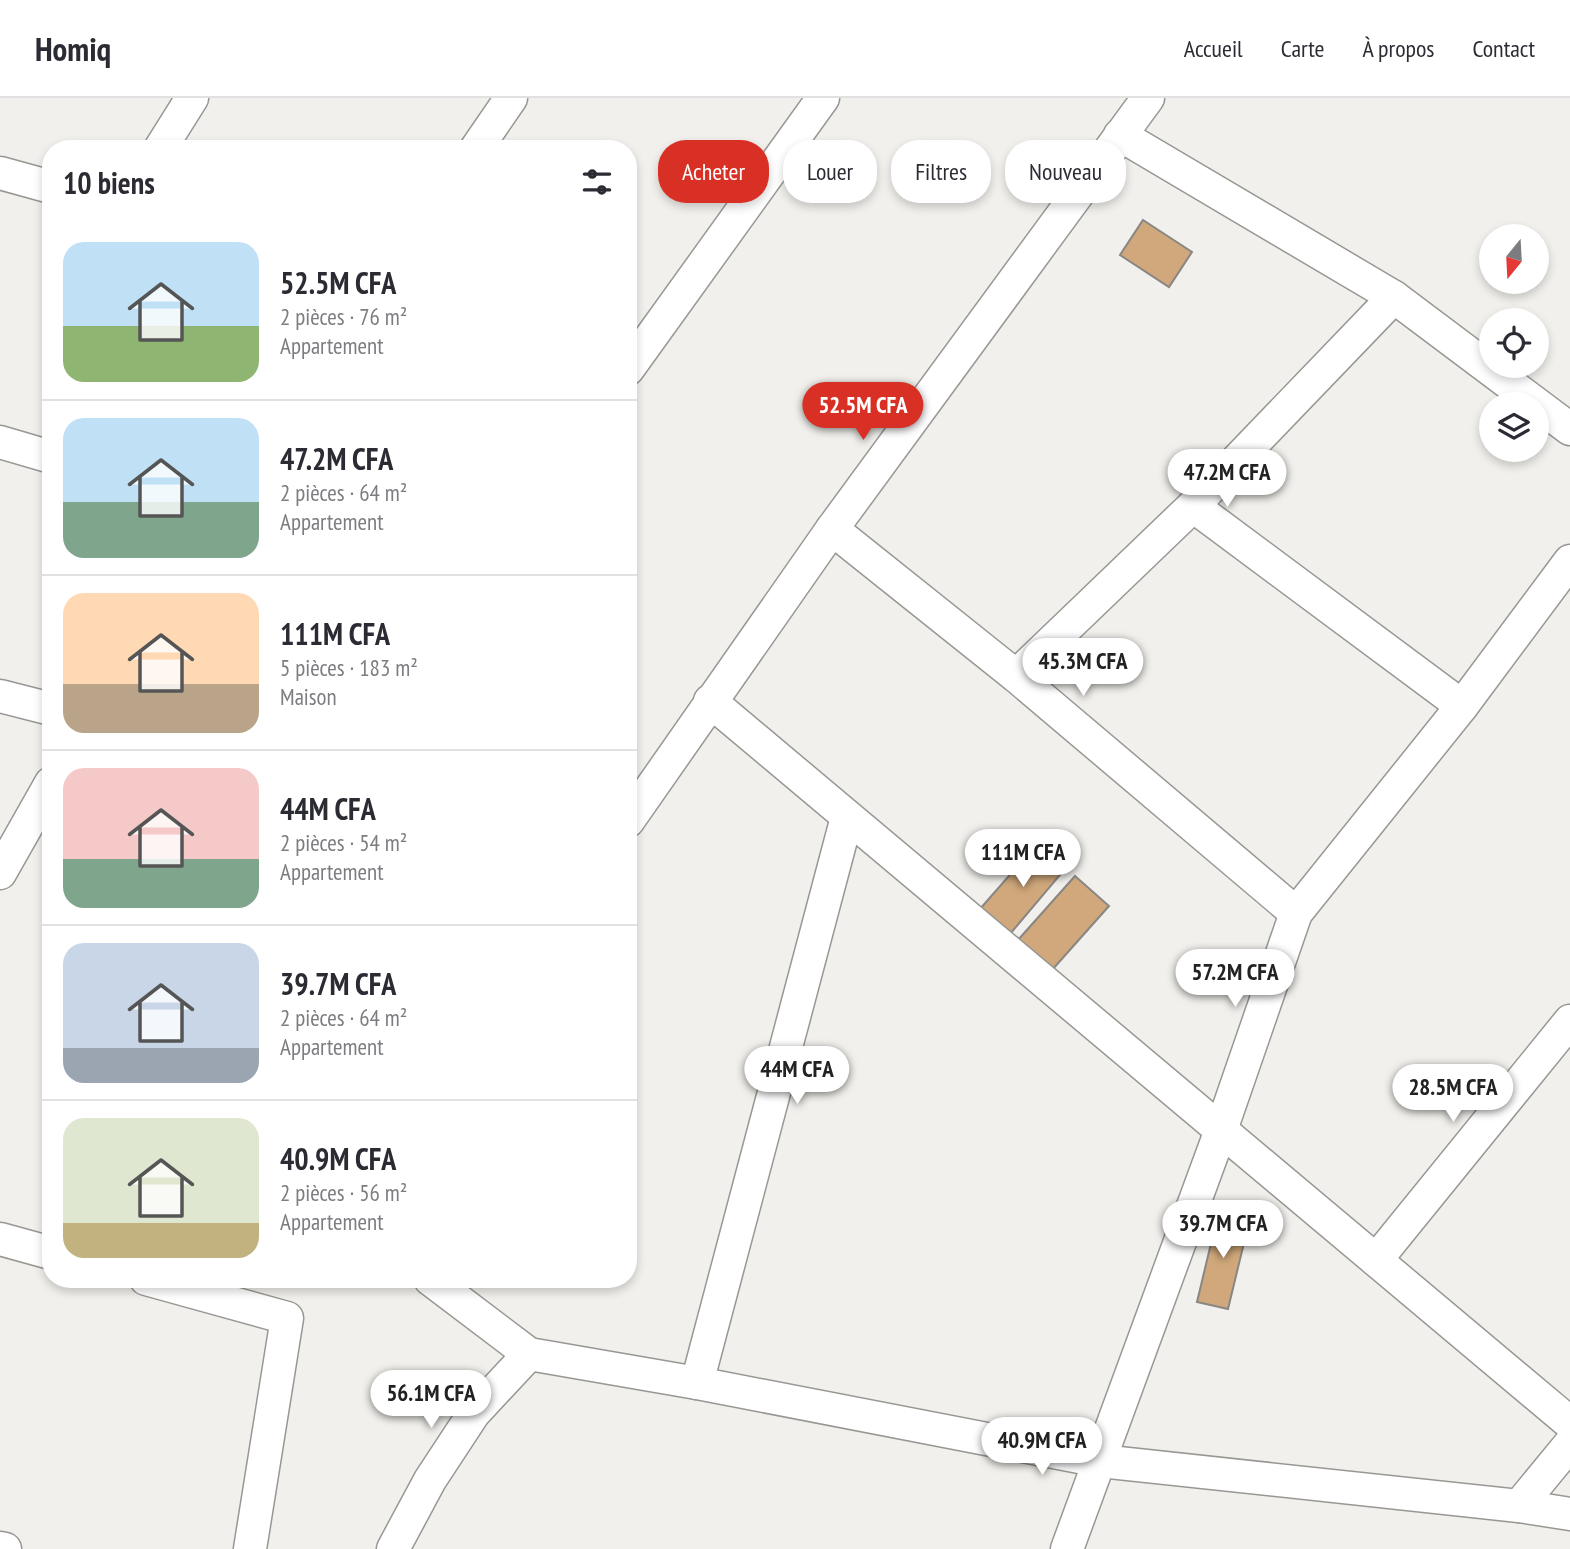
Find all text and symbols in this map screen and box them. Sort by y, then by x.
text: Homiq [35,27,111,70]
text: Accueil [1184,33,1243,64]
text: Carte [1281,33,1324,64]
text: À propos [1362,33,1434,64]
text: Contact [1472,33,1535,64]
chip: Acheter [658,140,769,203]
chip: Louer [783,140,877,203]
chip: Filtres [891,140,991,203]
chip: Nouveau [1005,140,1126,203]
text: 10 biens [63,163,155,202]
icon: filters [578,163,616,201]
north arrow [1479,224,1549,294]
map controls [1479,224,1549,462]
text: 52.5M CFA [280,263,396,302]
icon: home [119,270,203,354]
text: 2 pièces · 76 m² [280,302,407,331]
button: locate [1479,308,1549,378]
text: Appartement [280,331,383,360]
pin: 52.5M CFA [783,382,943,442]
text: 52.5M CFA [818,390,908,419]
button: layers [1479,392,1549,462]
text: 47.2M CFA [280,439,393,478]
icon: home [119,446,203,530]
pin: 47.2M CFA [1147,450,1307,509]
text: 47.2M CFA [1184,457,1270,486]
text: 2 pièces · 64 m² [280,478,407,507]
text: Appartement [280,507,383,536]
text: 111M CFA [280,614,390,653]
icon: home [119,621,203,705]
pin: 45.3M CFA [1003,638,1163,698]
text: 45.3M CFA [1038,646,1128,675]
text: 5 pièces · 183 m² [280,653,418,682]
text: Maison [280,682,337,711]
text: 44M CFA [280,789,376,828]
icon: home [119,796,203,880]
text: 2 pièces · 54 m² [280,828,407,857]
pin: 111M CFA [951,830,1095,889]
text: 111M CFA [981,837,1065,866]
text: Appartement [280,857,383,886]
pin: 57.2M CFA [1155,950,1315,1009]
text: 57.2M CFA [1192,957,1278,986]
text: 39.7M CFA [280,964,396,1003]
icon: home [119,971,203,1055]
text: 2 pièces · 64 m² [280,1003,407,1032]
text: Appartement [280,1032,383,1061]
pin: 44M CFA [732,1046,862,1106]
text: 44M CFA [760,1054,834,1083]
pin: 28.5M CFA [1373,1065,1533,1124]
text: 28.5M CFA [1408,1072,1498,1101]
text: 40.9M CFA [280,1139,396,1178]
icon: home [119,1146,203,1230]
text: 2 pièces · 56 m² [280,1178,407,1207]
pin: 39.7M CFA [1143,1200,1303,1260]
text: Appartement [280,1207,383,1236]
text: 39.7M CFA [1178,1208,1268,1237]
pin: 56.1M CFA [351,1370,511,1430]
text: 56.1M CFA [386,1378,476,1407]
pin: 40.9M CFA [962,1418,1122,1477]
text: 40.9M CFA [997,1425,1087,1454]

